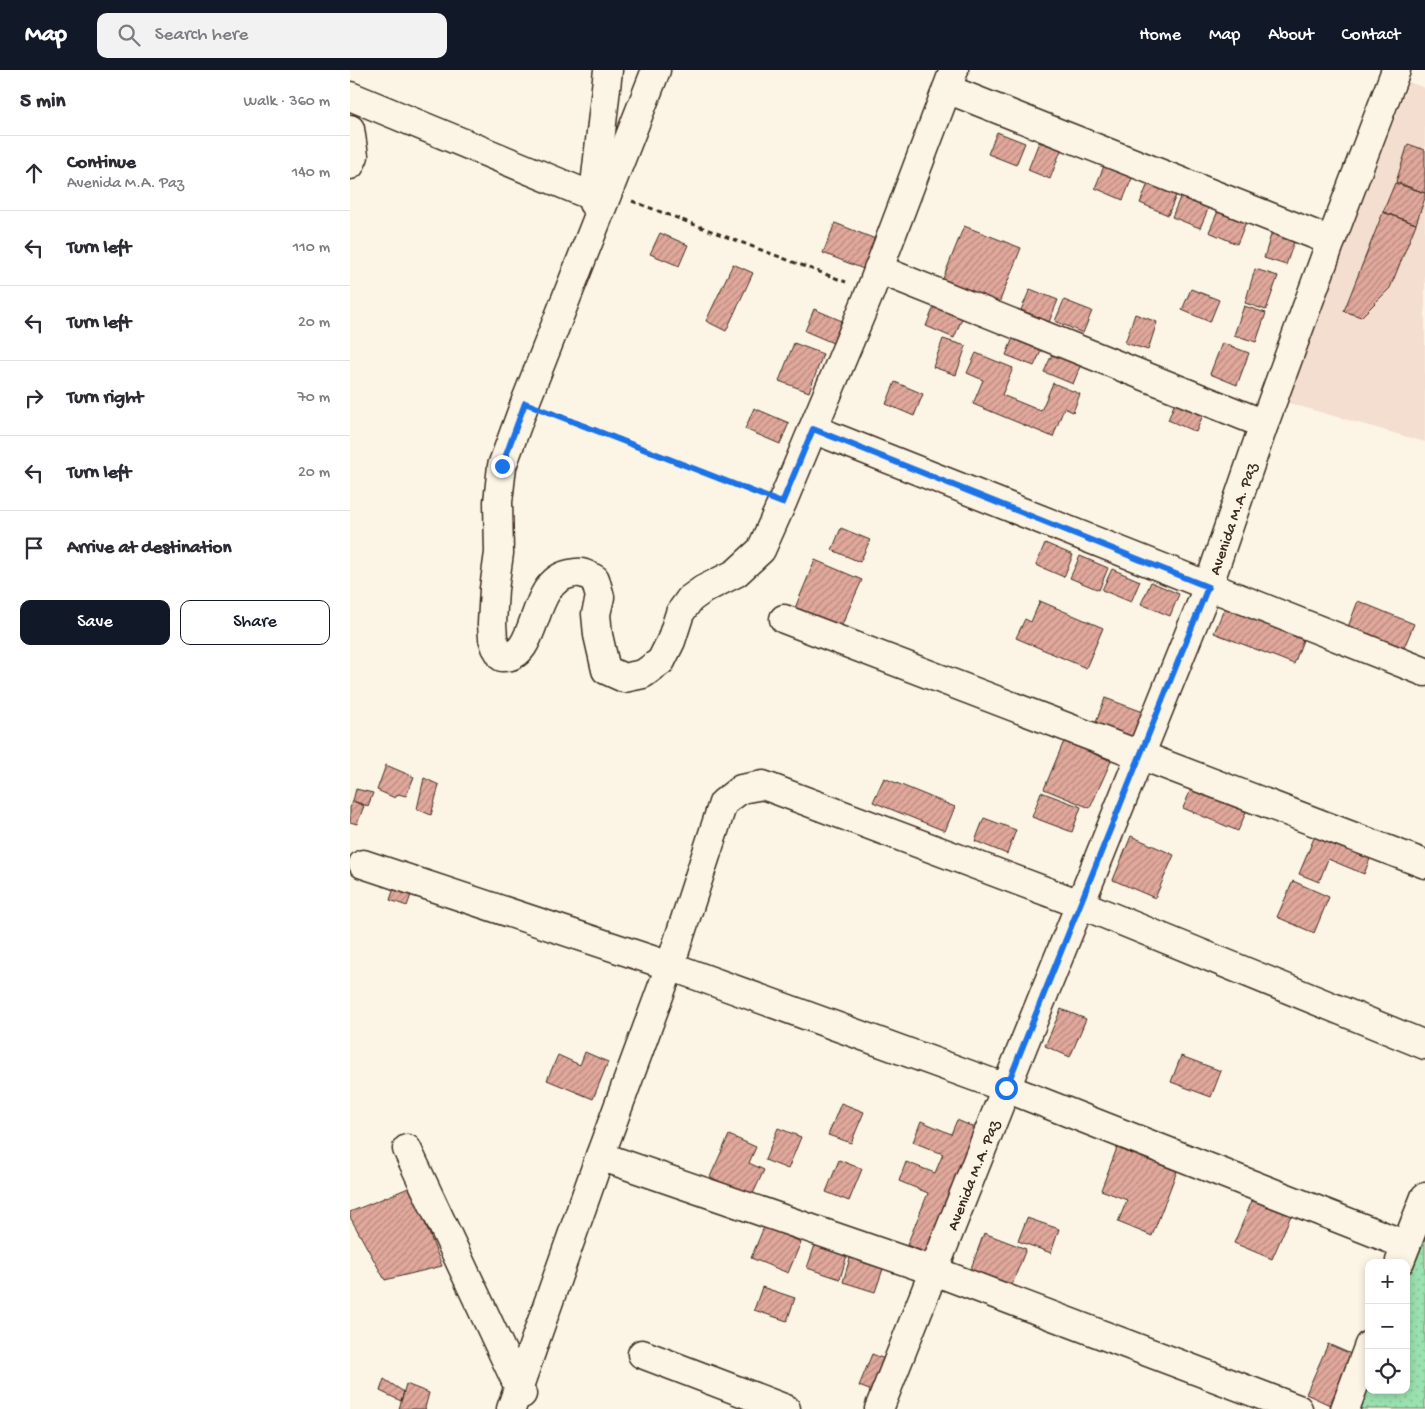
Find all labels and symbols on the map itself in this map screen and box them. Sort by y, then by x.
route end [491,455,514,478]
street label: Avenida M.A. Paz [1207,460,1263,578]
route start [995,1077,1018,1100]
street label: Avenida M.A. Paz [945,1117,1006,1234]

